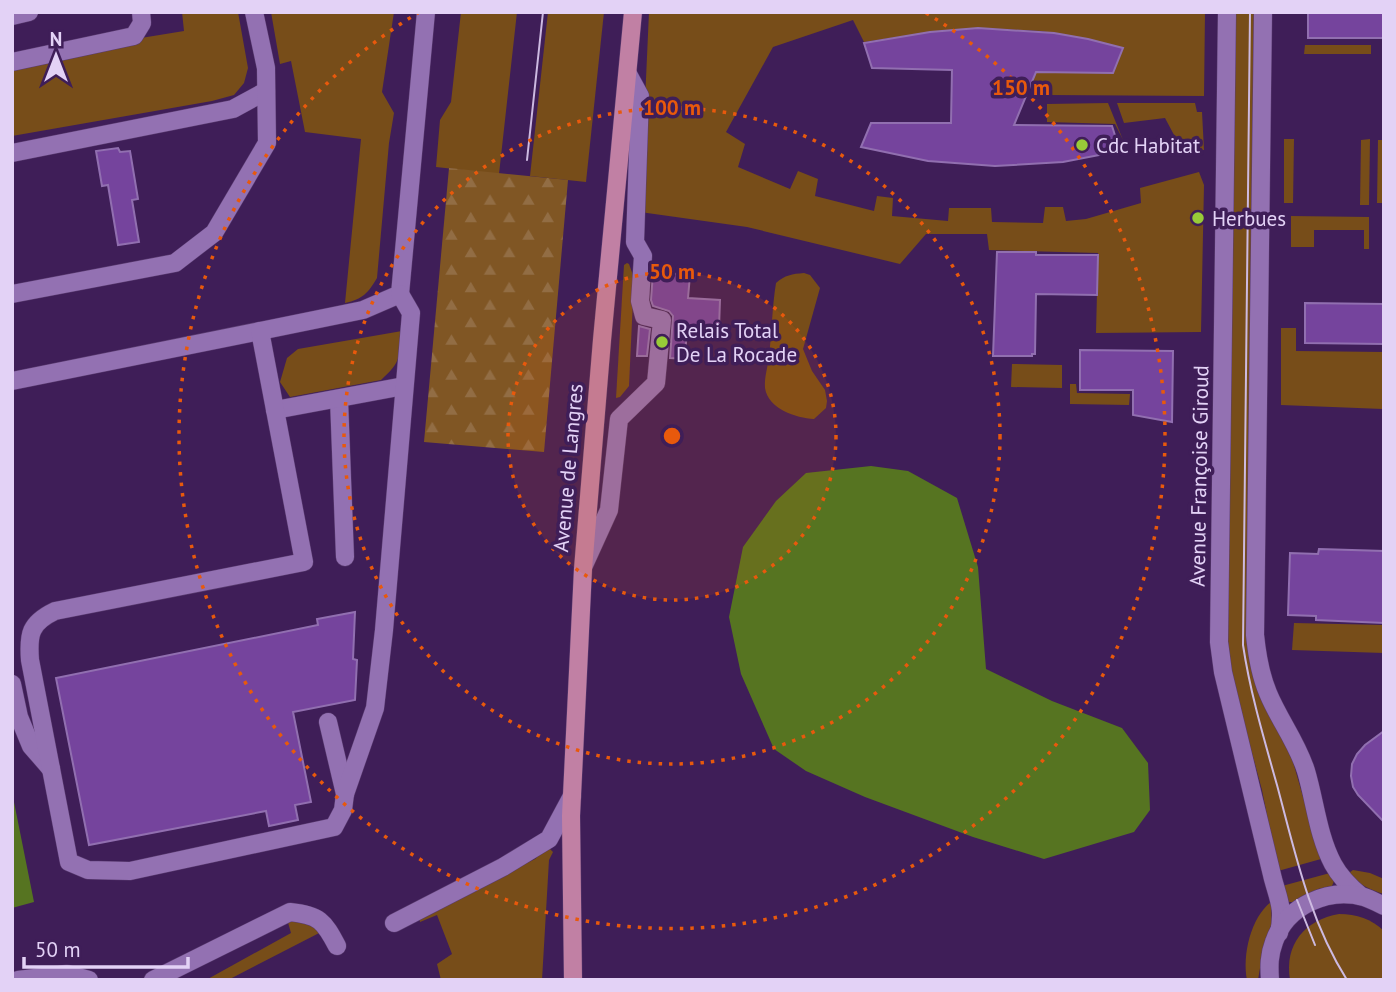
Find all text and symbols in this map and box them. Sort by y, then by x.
north arrow [21,21,91,91]
text: N [50,27,62,51]
text: 150 m [992,74,1050,101]
text: 100 m [643,94,701,121]
place label: Cdc Habitat [1096,132,1200,159]
marker: Cdc Habitat [1074,137,1090,153]
place label: Herbues [1212,205,1286,232]
marker: Herbues [1190,210,1206,226]
text: 50 m [649,258,695,285]
place label: Relais Total De La Rocade [676,317,797,368]
marker: Relais Total De La Rocade [654,334,670,350]
street label: Avenue Françoise Giroud [1184,365,1214,587]
street label: Avenue de Langres [547,383,589,553]
centre of rings [660,424,684,448]
scale bar [24,926,189,970]
text: 50 m [35,936,81,963]

